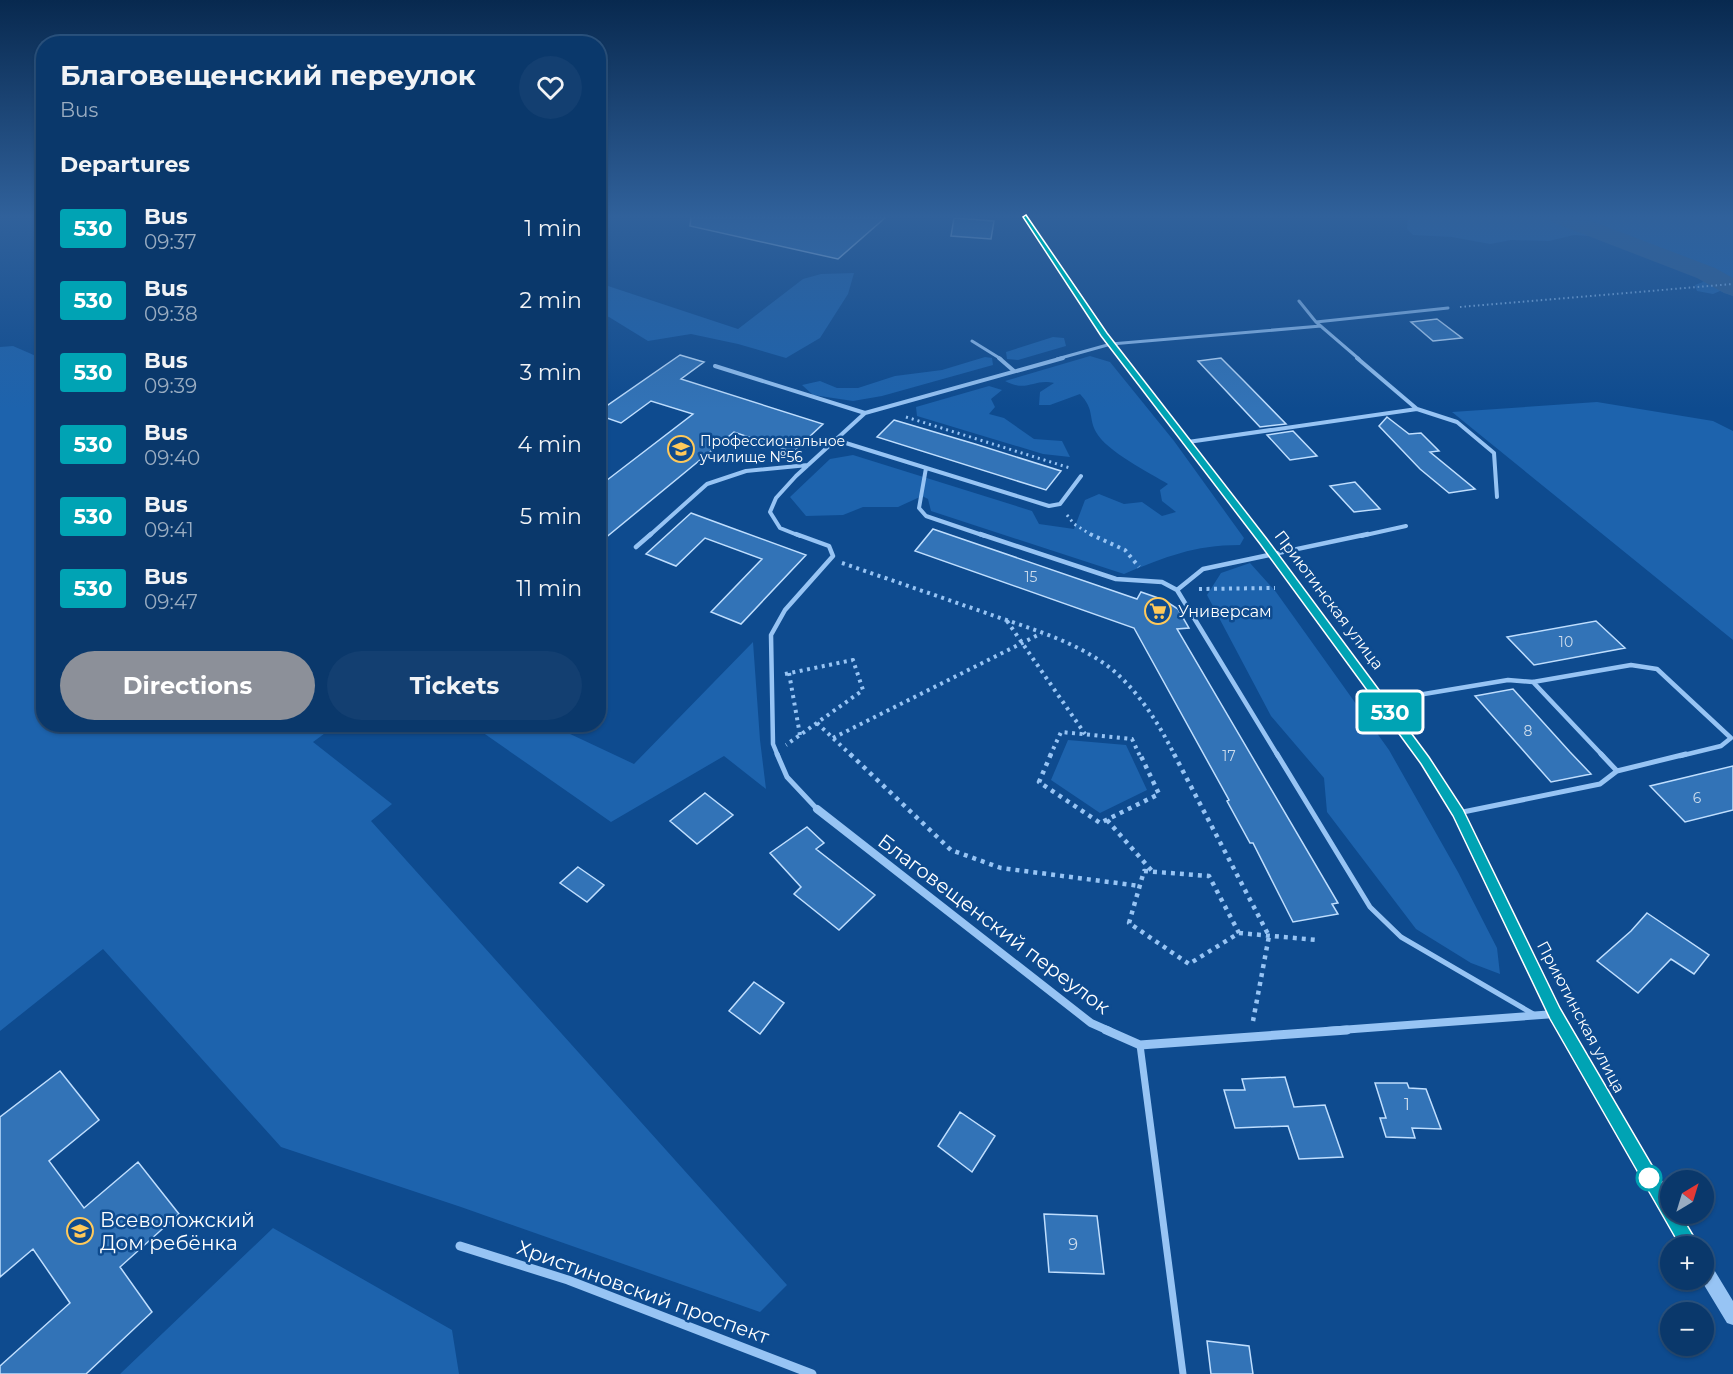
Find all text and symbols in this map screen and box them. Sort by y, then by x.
button: heart [519,56,582,119]
text: Благовещенский переулок [60,58,476,92]
text: Bus [60,98,98,122]
text: Departures [60,151,190,178]
text: Bus [144,203,188,230]
text: 1 min [524,215,582,242]
text: 530 [73,216,113,241]
text: 09:37 [144,230,196,254]
text: Bus [144,275,188,302]
text: 2 min [520,287,582,314]
text: 530 [73,288,113,313]
text: 09:38 [144,302,198,326]
text: Bus [144,347,188,374]
text: 3 min [520,359,582,386]
text: 530 [73,360,113,385]
text: 09:39 [144,374,197,398]
text: Bus [144,419,188,446]
text: 4 min [518,431,582,458]
text: 530 [73,432,113,457]
place label: Профессиональное училище №56 [699,432,845,466]
school or university icon: Профессиональное училище №56 [666,434,696,464]
text: 09:40 [144,446,200,470]
text: Bus [144,491,188,518]
text: 5 min [520,503,582,530]
text: 530 [73,504,113,529]
text: 09:41 [144,518,194,542]
street label: Приютинская улица [1270,527,1388,673]
text: Bus [144,563,188,590]
house number: 15 [1025,568,1038,586]
text: 11 min [516,575,582,602]
text: 530 [73,576,113,601]
text: 09:47 [144,590,198,614]
supermarket icon: Универсам [1143,596,1173,626]
place label: Универсам [1178,602,1272,621]
house number: 10 [1559,633,1573,651]
button: Directions [60,651,315,720]
button: Tickets [327,651,582,720]
line badge: 530 [1356,692,1424,732]
text: 530 [1370,700,1410,725]
house number: 8 [1524,722,1533,740]
house number: 17 [1222,747,1236,765]
house number: 6 [1693,789,1702,807]
street label: Благовещенский переулок [873,829,1115,1019]
street label: Приютинская улица [1533,938,1629,1096]
house number: 1 [1404,1095,1410,1114]
unlabelled marker [1636,1165,1662,1191]
north arrow [1660,1170,1714,1224]
map controls [1660,1170,1714,1356]
place label: Всеволожский Дом ребёнка [100,1208,255,1255]
school or university icon: Всеволожский Дом ребёнка [65,1216,95,1246]
street label: Христиновский проспект [514,1235,773,1349]
house number: 9 [1068,1235,1078,1254]
button: + [1660,1236,1714,1290]
button: − [1660,1302,1714,1356]

